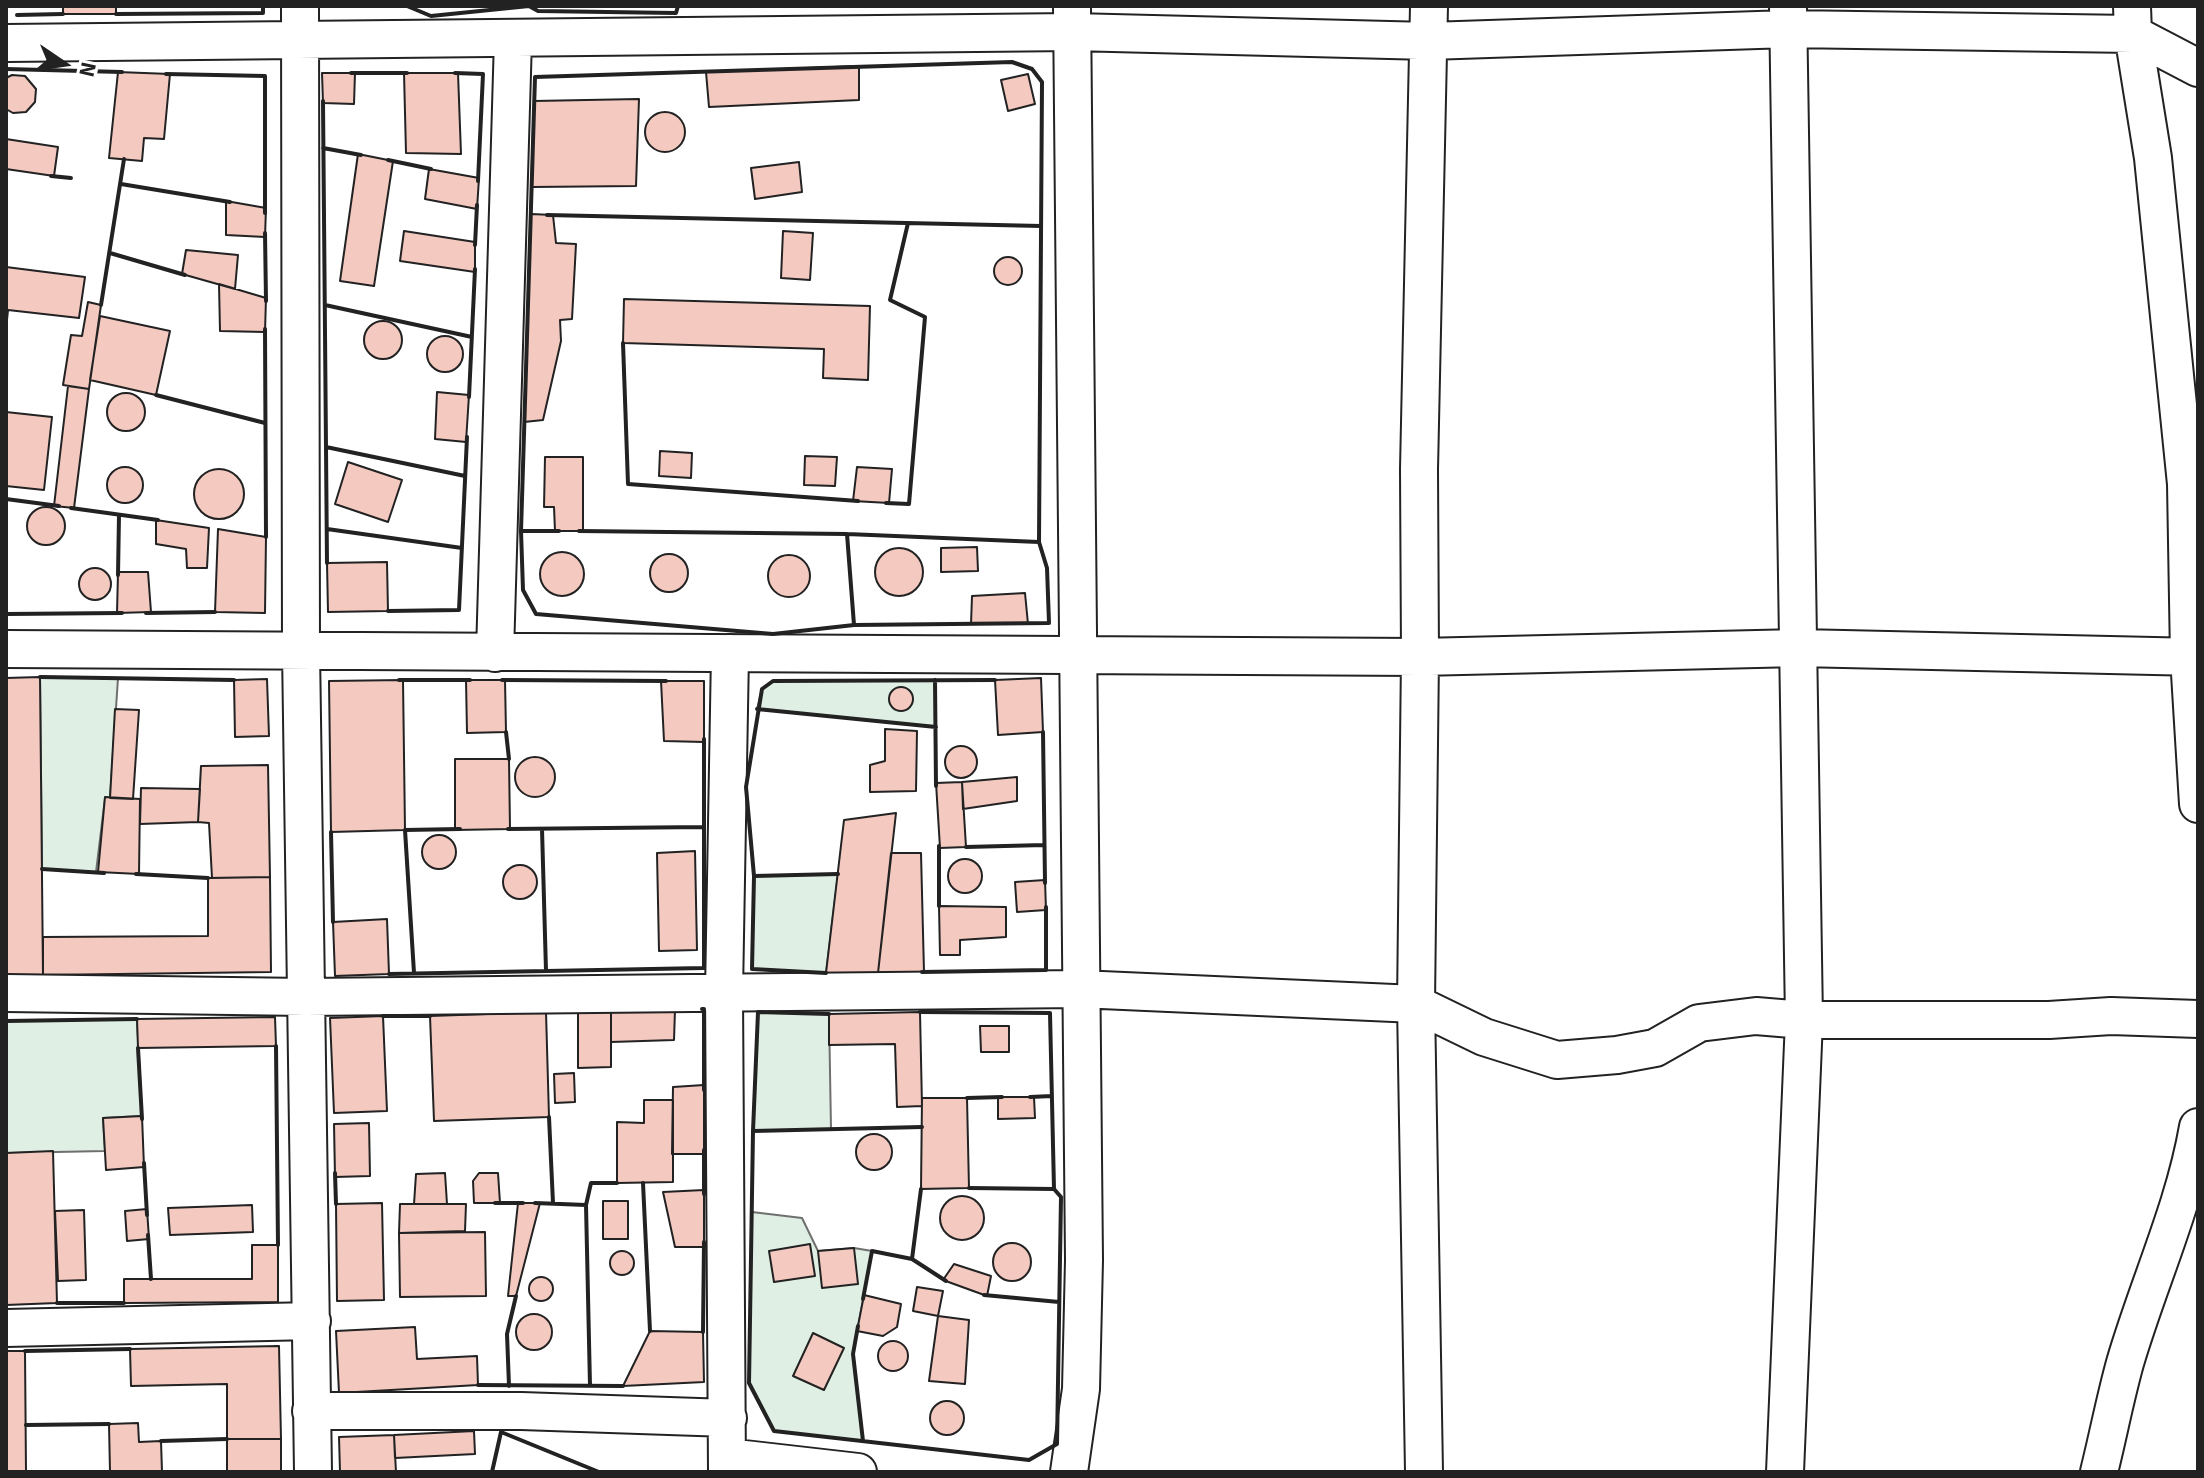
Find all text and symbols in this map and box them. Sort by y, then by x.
north arrow [24,24,104,104]
text: N [70,59,105,80]

